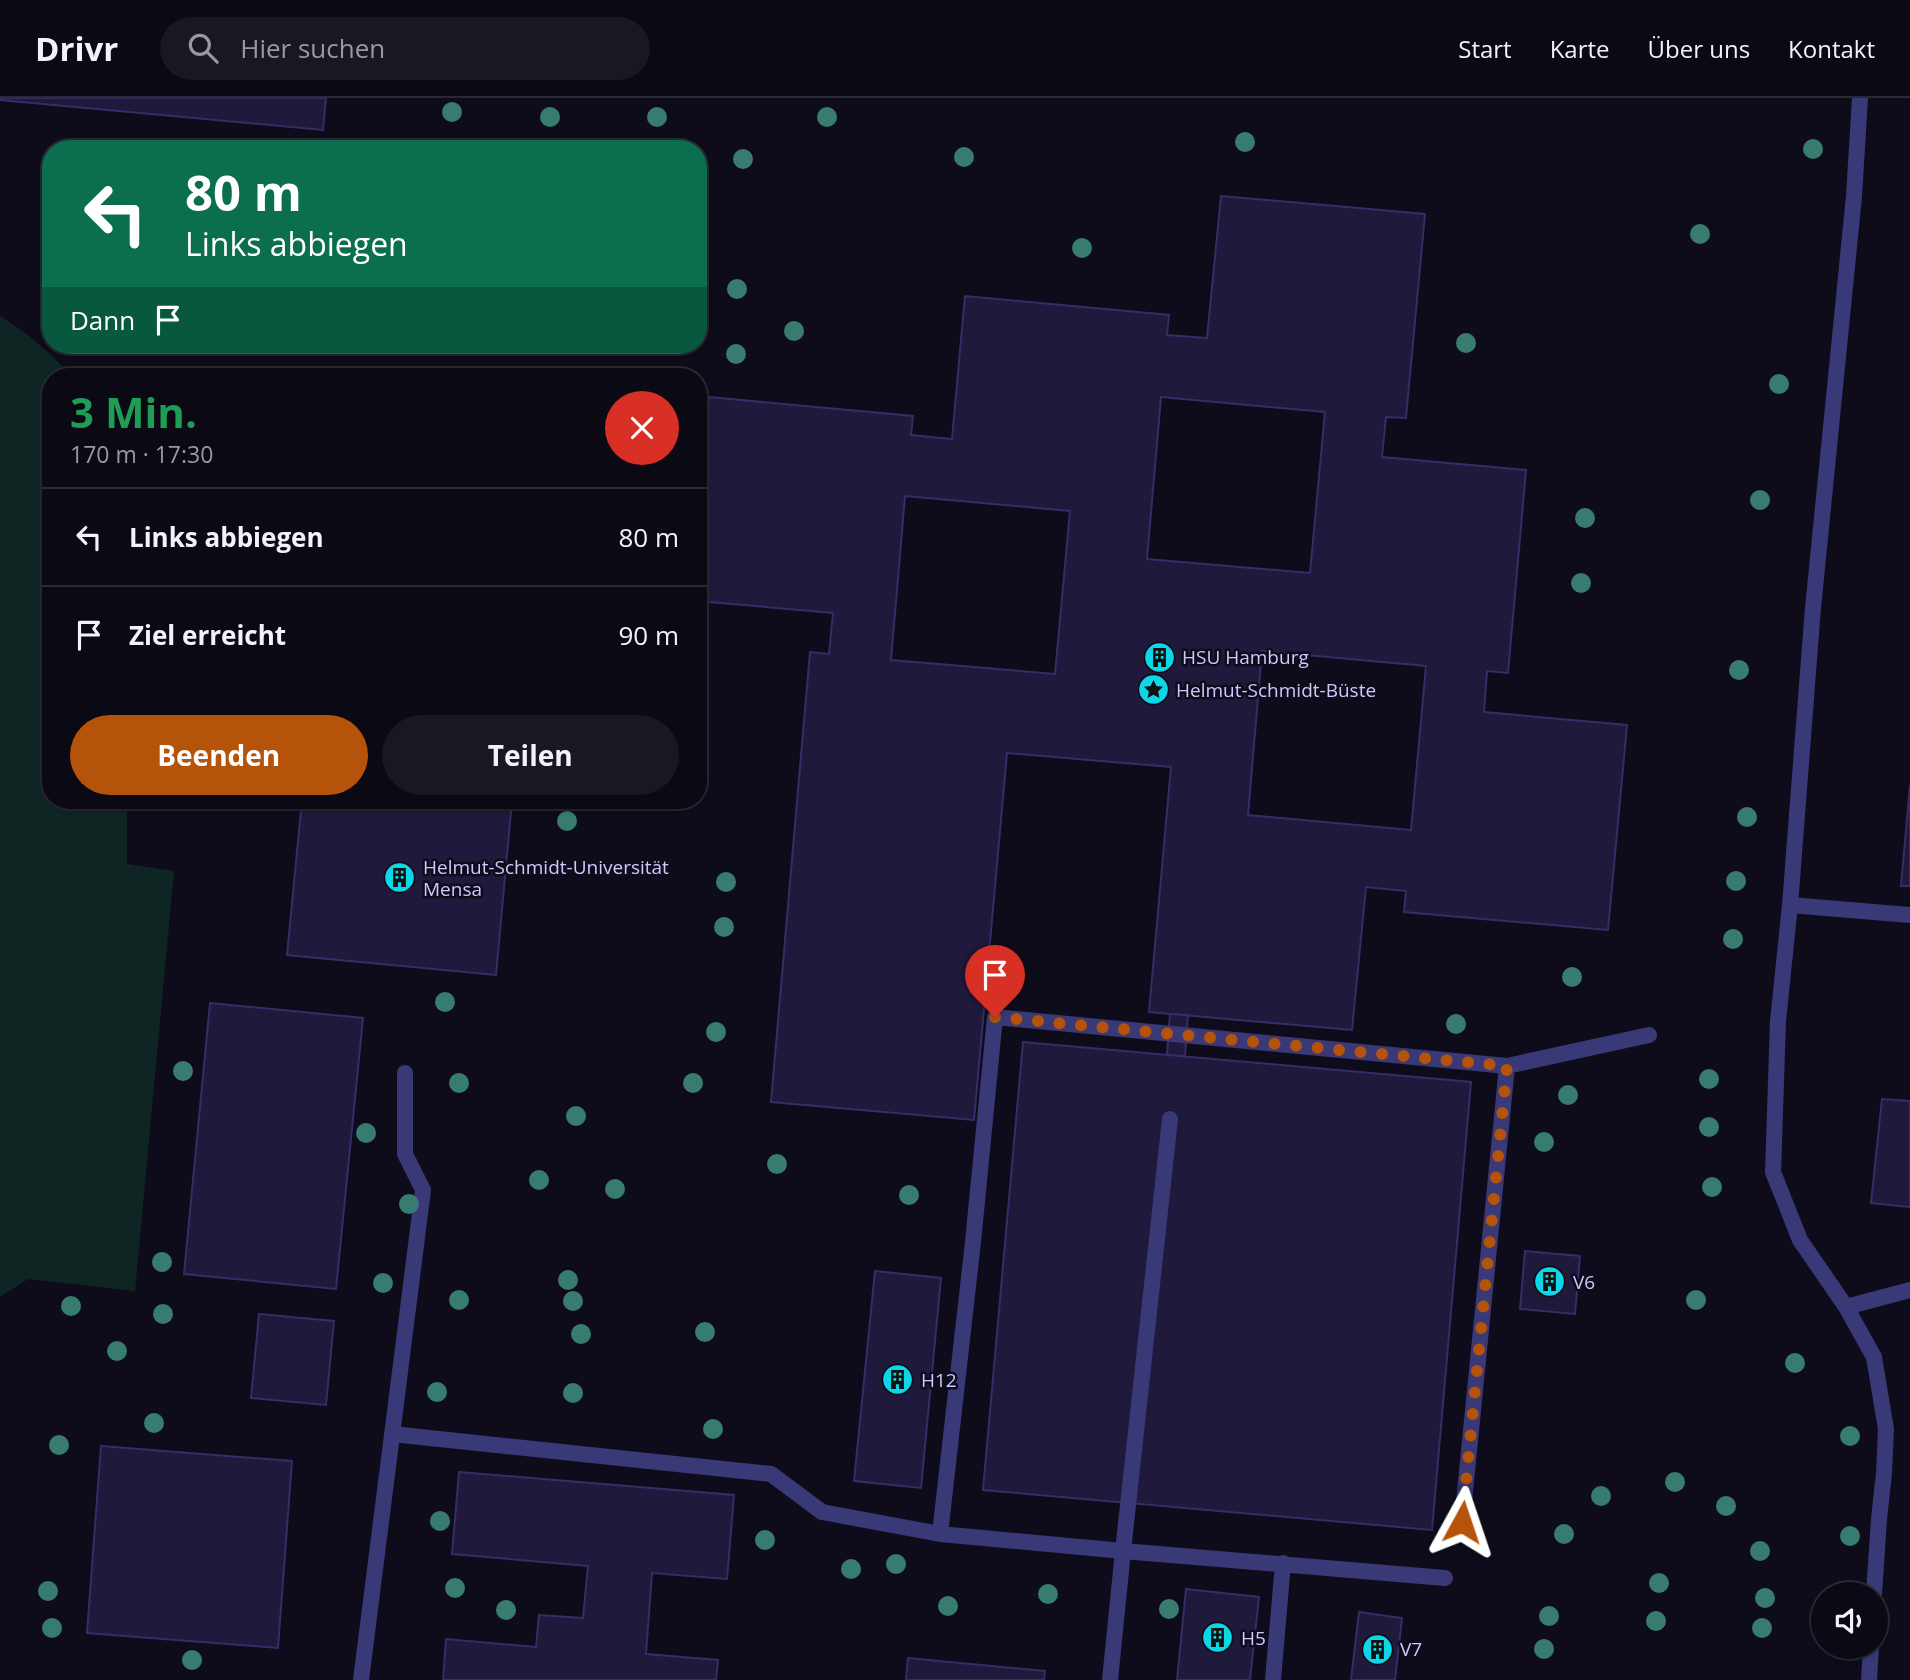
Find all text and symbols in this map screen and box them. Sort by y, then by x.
search box [160,17,650,80]
text: Drivr [35,26,118,71]
icon: search [184,29,222,67]
text: Hier suchen [240,30,385,66]
text: Start [1458,32,1512,65]
text: Karte [1550,32,1610,65]
text: Über uns [1648,32,1750,65]
text: Kontakt [1788,32,1875,65]
text: 80 m [185,159,302,225]
icon: left [70,168,161,259]
text: Links abbiegen [185,222,408,265]
icon: arrive [149,301,187,339]
text: Dann [70,302,135,338]
text: 3 Min. [70,383,197,440]
button: close [605,391,679,465]
text: 170 m · 17:30 [70,438,213,470]
icon: left [70,518,108,556]
text: Links abbiegen [129,519,324,555]
text: 80 m [618,519,679,555]
icon: arrive [70,616,108,654]
text: Ziel erreicht [129,617,286,653]
text: 90 m [618,617,679,653]
building icon: HSU Hamburg [1142,640,1176,674]
place label: HSU Hamburg [1182,644,1309,670]
place icon: Helmut-Schmidt-Büste [1136,673,1170,707]
place label: Helmut-Schmidt-Büste [1176,677,1376,703]
button: Beenden [70,715,368,795]
button: Teilen [382,715,679,795]
place label: Helmut-Schmidt-Universität Mensa [423,854,669,902]
building icon: Helmut-Schmidt-Universität Mensa [383,861,417,895]
pin [965,945,1025,1017]
icon: arrive [976,956,1014,994]
building icon: V6 [1533,1265,1567,1299]
place label: V6 [1573,1269,1595,1295]
building icon: H12 [881,1363,915,1397]
place label: H12 [921,1367,957,1393]
position arrow [1425,1485,1499,1559]
map controls [1811,1582,1888,1659]
button: sound [1811,1582,1888,1659]
building icon: H5 [1201,1621,1235,1655]
place label: H5 [1241,1625,1266,1651]
building icon: V7 [1360,1632,1394,1666]
place label: V7 [1400,1636,1422,1662]

